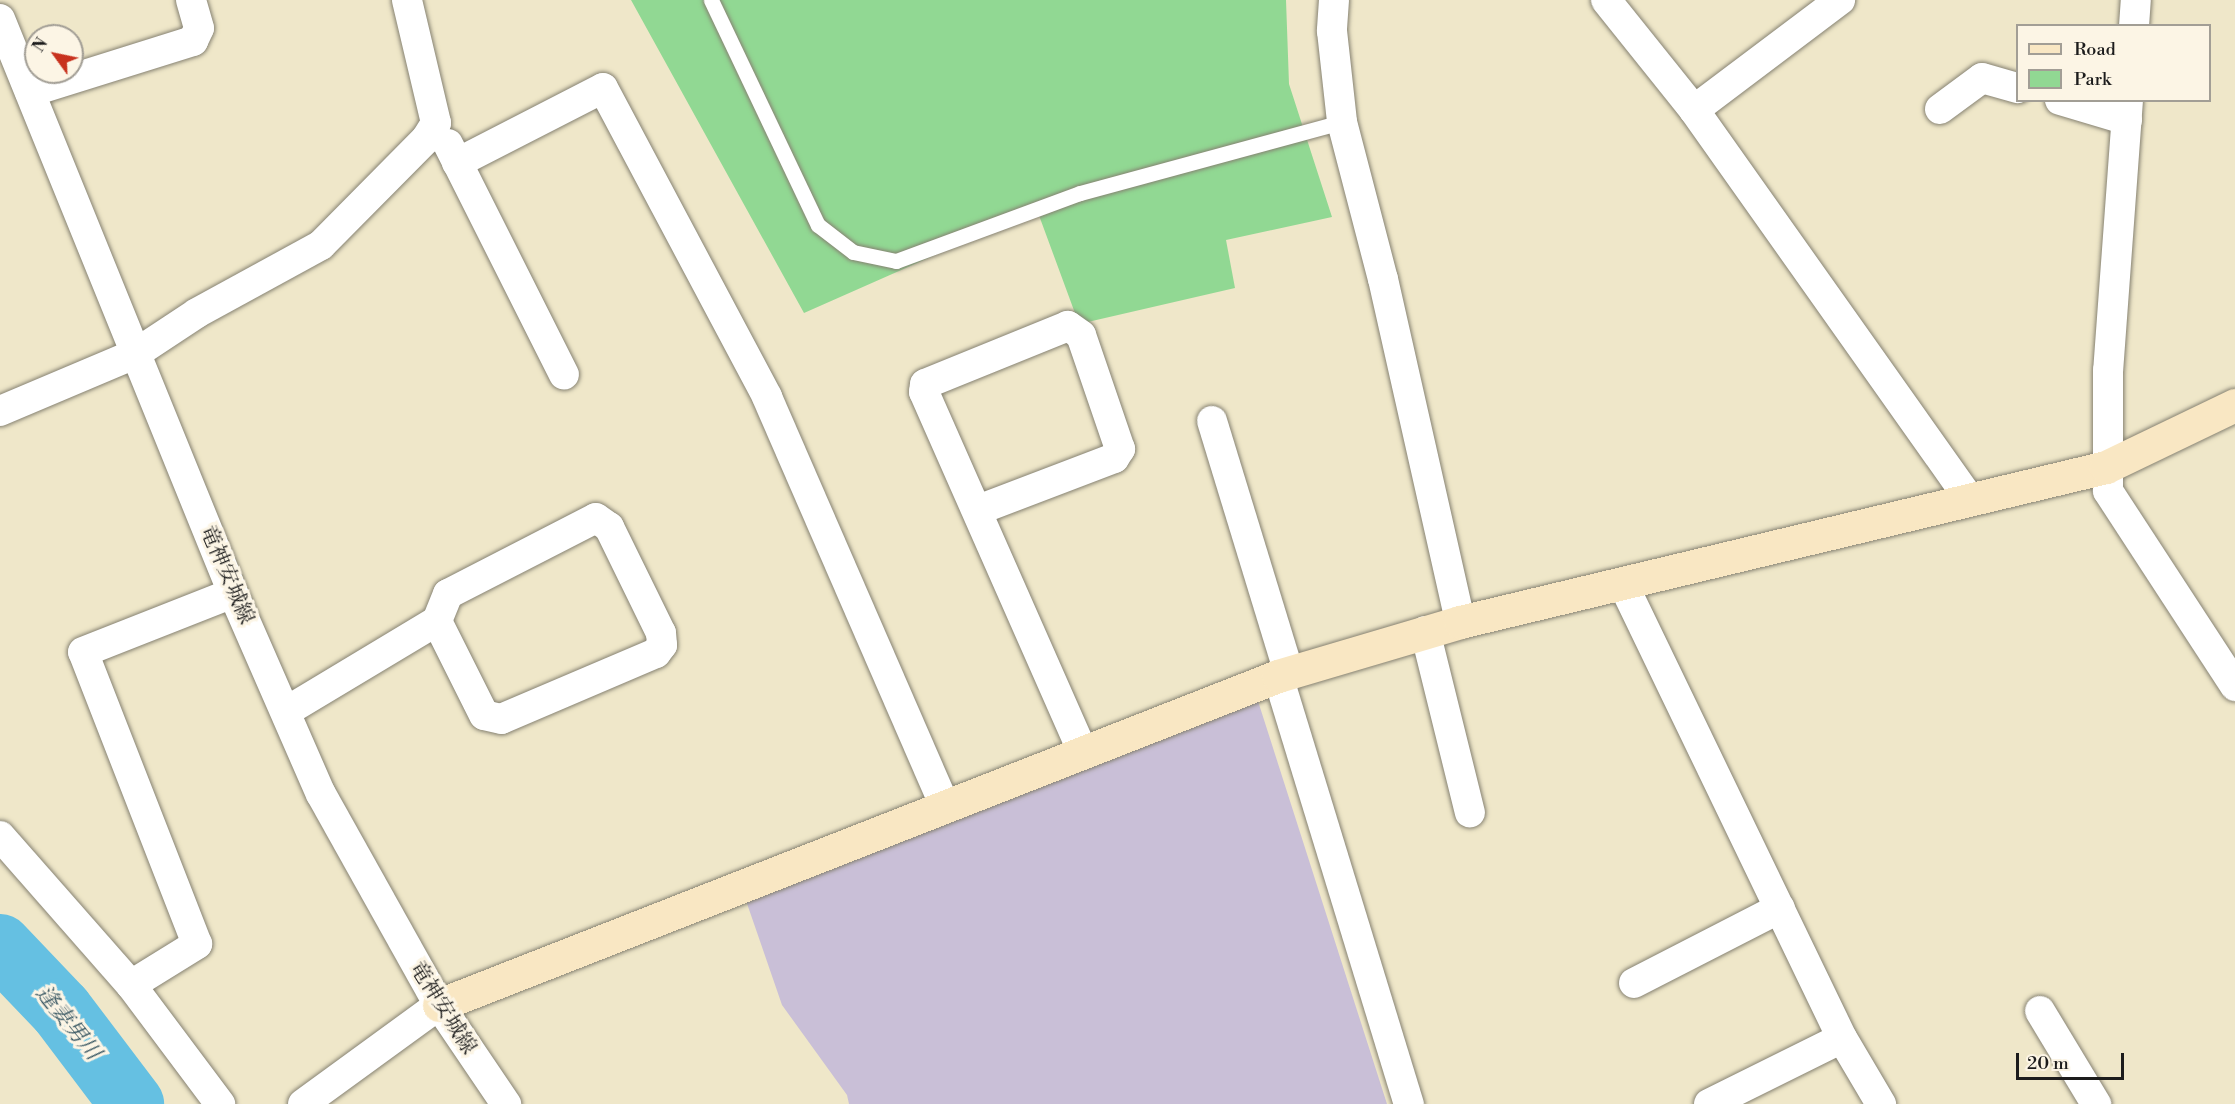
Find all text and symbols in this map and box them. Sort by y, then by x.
north arrow [24,24,84,84]
legend [2016,24,2211,102]
text: N [29,35,52,56]
text: Road [2074,38,2116,61]
text: Park [2074,68,2111,91]
street label: 竜神安城線 [195,522,259,628]
street label: 竜神安城線 [404,957,482,1059]
water label: 逢妻男川 [30,980,106,1066]
scale bar [2019,1041,2127,1079]
text: 20 m [2027,1052,2069,1075]

